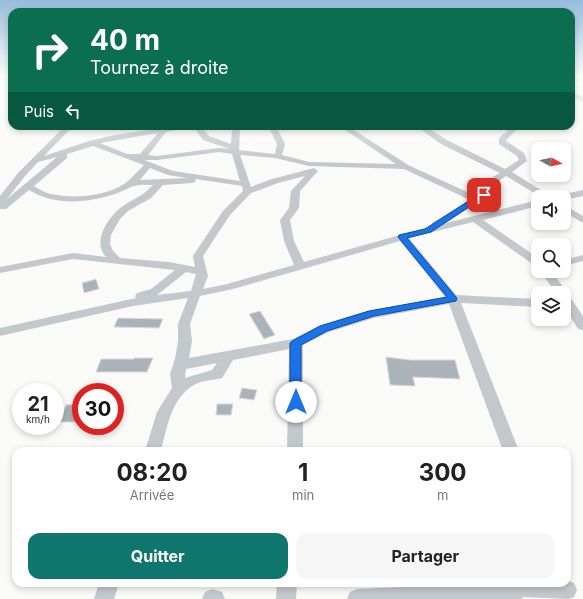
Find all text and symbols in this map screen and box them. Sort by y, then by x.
text: 40 m [90,23,160,57]
icon: right [24,24,76,76]
text: Tournez à droite [90,57,229,78]
icon: left [62,100,84,122]
text: Puis [24,102,54,121]
north arrow [531,142,571,182]
map controls [531,142,571,326]
pin [467,178,501,212]
icon: arrive [473,184,495,206]
button: sound [531,190,571,230]
button: search [531,238,571,278]
button: layers [531,286,571,326]
position arrow [275,381,317,423]
speed limit sign: 30 [72,383,124,435]
text: 21 [27,392,49,416]
text: km/h [26,413,50,425]
text: 08:20 [116,458,188,487]
text: 1 [298,458,308,487]
text: 300 [419,458,467,487]
text: Arrivée [130,487,174,503]
text: min [292,487,314,503]
text: m [437,487,448,503]
button: Quitter [28,533,288,579]
button: Partager [296,533,555,579]

